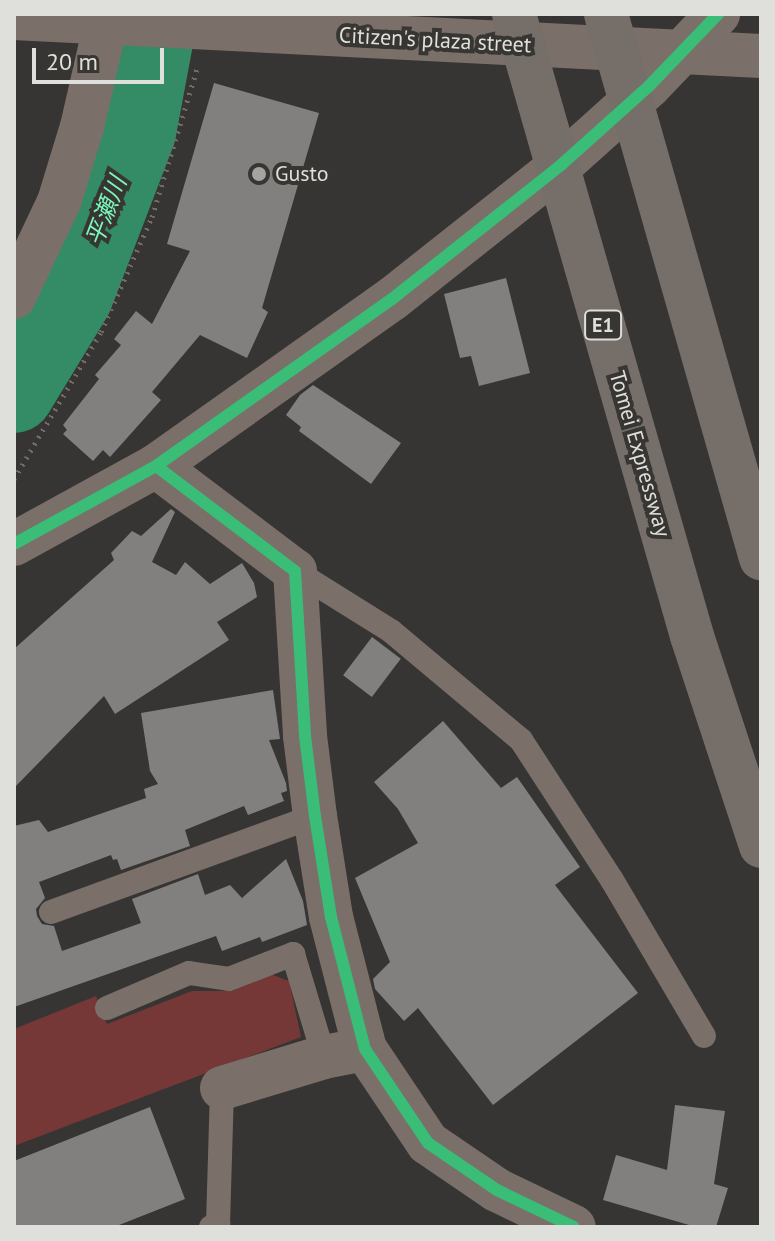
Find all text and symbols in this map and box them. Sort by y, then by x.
street label: Citizen's plaza street [338,22,532,58]
scale bar [36,32,168,82]
text: 20 m [46,46,98,77]
place label: Gusto [275,161,329,187]
marker: Gusto [250,165,268,183]
water label: 平瀬川 [80,172,132,250]
road number: E1 [583,309,623,341]
street label: Tomei Expressway [604,368,676,540]

